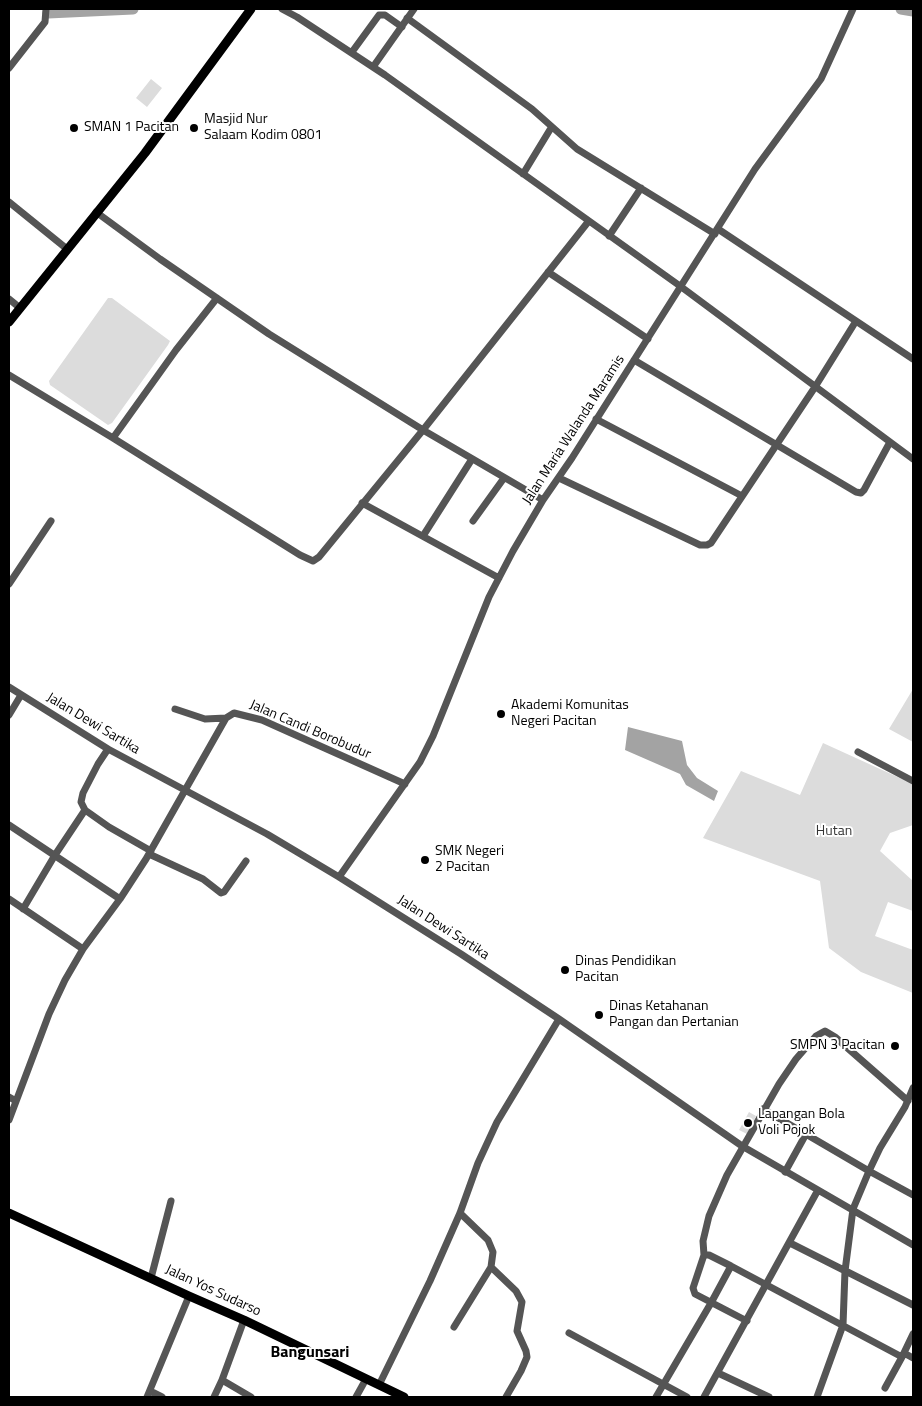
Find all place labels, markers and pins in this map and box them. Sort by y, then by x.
place label: Masjid Nur Salaam Kodim 0801 [204,112,322,144]
place label: SMAN 1 Pacitan [84,120,179,136]
marker: SMAN 1 Pacitan [68,122,80,134]
marker: Masjid Nur Salaam Kodim 0801 [188,122,200,134]
place label: Akademi Komunitas Negeri Pacitan [511,698,629,730]
marker: Akademi Komunitas Negeri Pacitan [495,708,507,720]
place label: SMK Negeri 2 Pacitan [435,844,504,876]
marker: SMK Negeri 2 Pacitan [419,854,431,866]
place label: Dinas Pendidikan Pacitan [575,954,676,986]
marker: Dinas Pendidikan Pacitan [559,964,571,976]
place label: Dinas Ketahanan Pangan dan Pertanian [609,999,739,1032]
marker: Dinas Ketahanan Pangan dan Pertanian [593,1009,605,1021]
place label: SMPN 3 Pacitan [790,1038,885,1054]
marker: SMPN 3 Pacitan [889,1040,901,1052]
place label: Lapangan Bola Voli Pojok [758,1107,845,1140]
marker: Lapangan Bola Voli Pojok [742,1117,754,1129]

